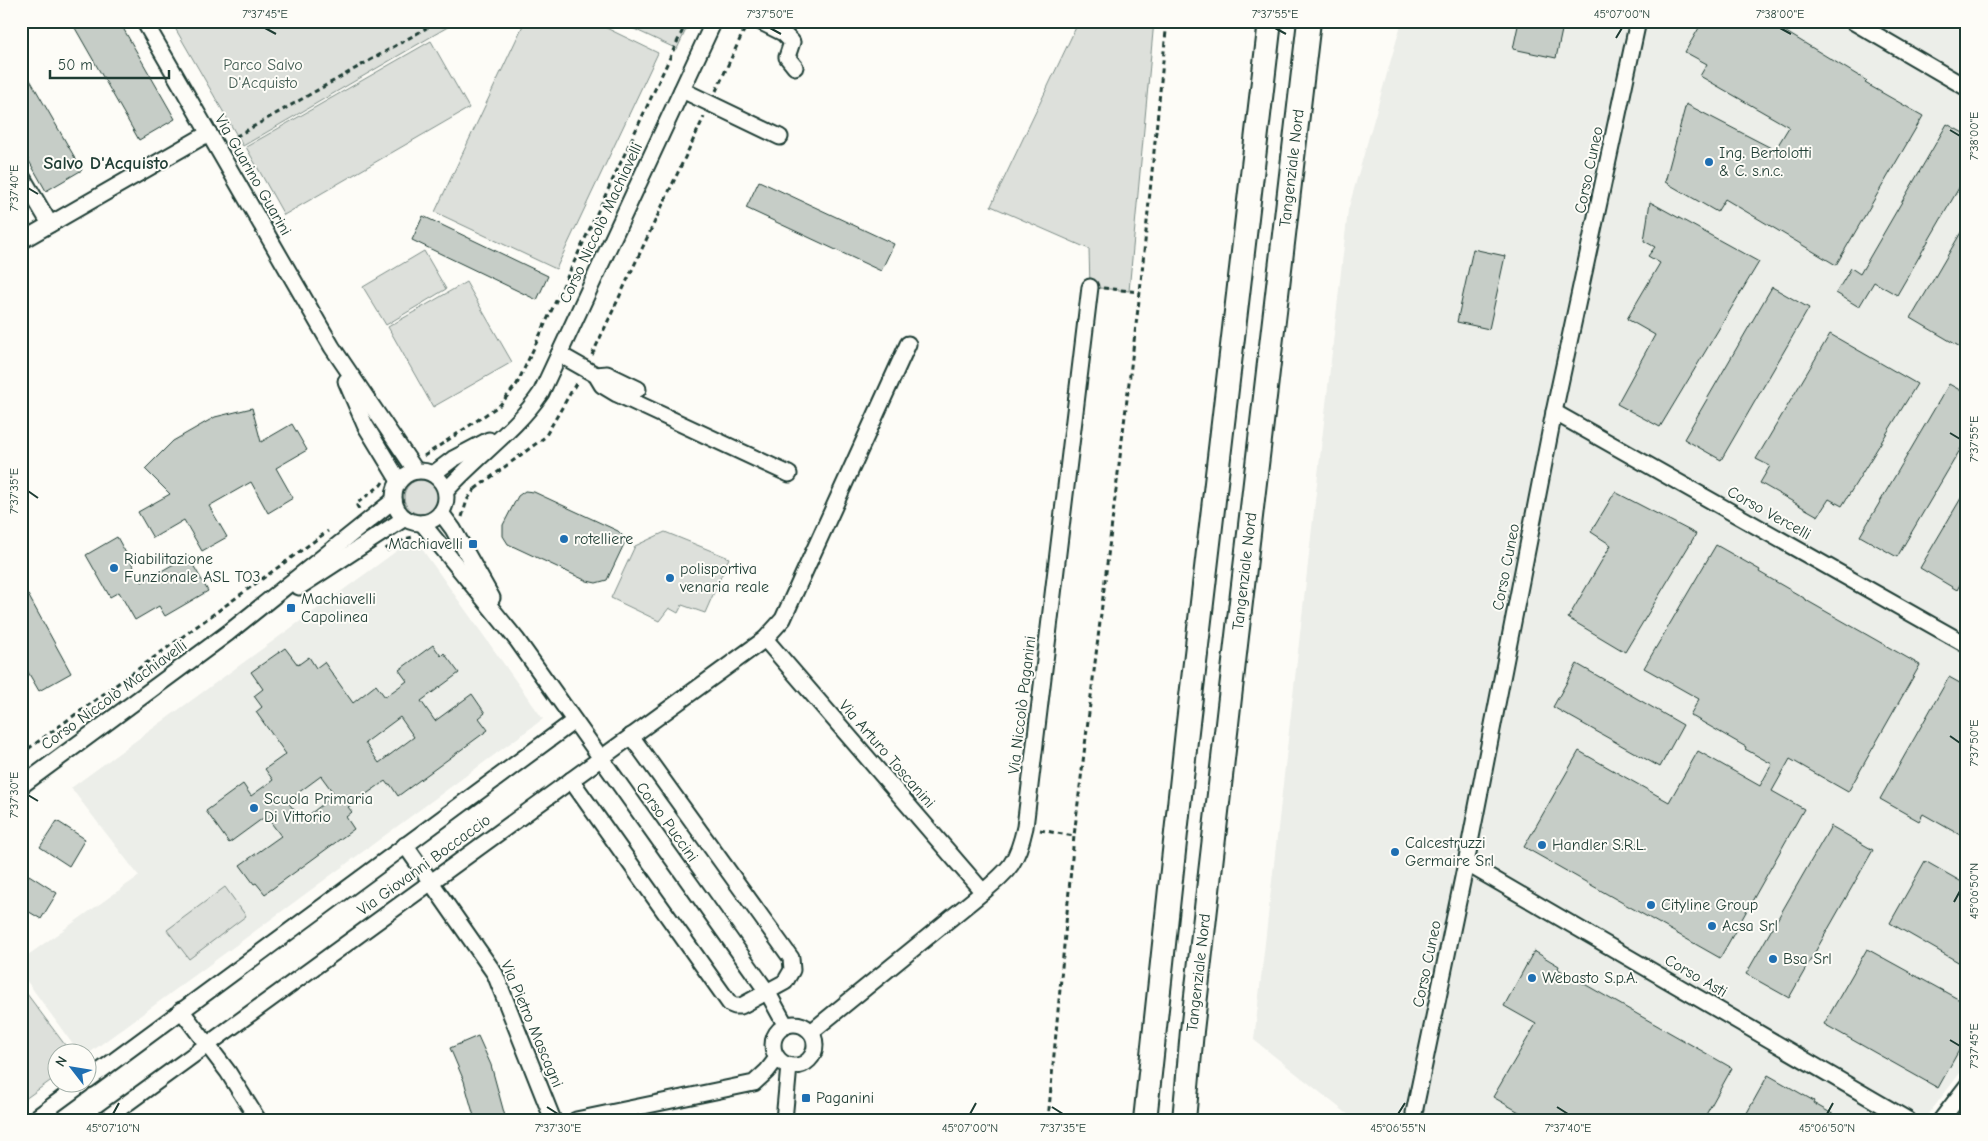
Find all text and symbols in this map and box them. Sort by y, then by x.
text: 7°37'45"E [242,7,288,21]
text: 7°37'50"E [746,7,794,21]
text: 7°37'55"E [1252,7,1298,21]
text: 45°07'00"N [1594,7,1650,21]
text: 7°38'00"E [1756,7,1804,21]
scale bar [50,48,169,80]
text: 50 m [58,56,93,74]
park label: Parco Salvo D'Acquisto [223,56,303,92]
street label: Tangenziale Nord [1276,108,1308,228]
street label: Via Guarino Guarini [211,111,295,239]
text: 7°38'00"E [1967,112,1981,160]
street label: Corso Cuneo [1571,125,1607,215]
street label: Corso Niccolò Machiavelli [556,140,646,306]
place label: Ing. Bertolotti & C. s.n.c. [1719,144,1812,180]
district label: Salvo D'Acquisto [44,153,168,174]
marker: Ing. Bertolotti & C. s.n.c. [1703,156,1715,168]
text: 7°37'40"E [7,165,21,211]
text: 7°37'55"E [1967,416,1981,462]
text: 7°37'35"E [7,468,21,514]
street label: Corso Vercelli [1724,483,1814,543]
street label: Tangenziale Nord [1229,511,1260,631]
street label: Corso Cuneo [1489,522,1523,612]
place label: rotelliere [574,530,633,548]
marker: rotelliere [558,533,570,545]
place label: Machiavelli [388,535,463,553]
marker: Machiavelli [467,538,479,550]
place label: Riabilitazione Funzionale ASL TO3 [124,550,261,586]
place label: polisportiva venaria reale [679,560,769,596]
marker: Riabilitazione Funzionale ASL TO3 [108,562,120,574]
marker: polisportiva venaria reale [664,572,676,584]
place label: Machiavelli Capolinea [301,590,376,626]
marker: Machiavelli Capolinea [285,602,297,614]
street label: Via Niccolò Paganini [1005,635,1039,775]
street label: Corso Niccolò Machiavelli [38,636,190,754]
street label: Via Arturo Toscanini [835,696,939,812]
text: 7°37'50"E [1967,719,1981,767]
text: 7°37'30"E [7,772,21,818]
street label: Corso Puccini [632,779,702,865]
place label: Scuola Primaria Di Vittorio [264,790,373,826]
marker: Scuola Primaria Di Vittorio [248,802,260,814]
street label: Via Giovanni Boccaccio [354,811,494,919]
place label: Calcestruzzi Germaire Srl [1405,834,1494,870]
place label: Handler S.R.L. [1552,836,1646,854]
marker: Handler S.R.L. [1536,839,1548,851]
marker: Calcestruzzi Germaire Srl [1389,846,1401,858]
text: 45°06'50"N [1967,863,1981,919]
place label: Cityline Group [1661,896,1758,914]
marker: Cityline Group [1645,899,1657,911]
street label: Tangenziale Nord [1183,913,1214,1033]
place label: Acsa Srl [1722,917,1778,935]
street label: Corso Cuneo [1409,919,1445,1009]
marker: Acsa Srl [1706,920,1718,932]
place label: Bsa Srl [1783,950,1832,968]
street label: Corso Asti [1662,951,1730,1001]
marker: Bsa Srl [1767,953,1779,965]
street label: Via Pietro Mascagni [497,958,567,1090]
place label: Webasto S.p.A. [1542,969,1638,987]
marker: Webasto S.p.A. [1526,972,1538,984]
text: 7°37'45"E [1967,1023,1981,1069]
north arrow [48,1044,98,1094]
text: N [52,1053,71,1070]
place label: Paganini [816,1089,874,1107]
marker: Paganini [800,1092,812,1104]
text: 45°07'10"N [86,1121,140,1135]
text: 7°37'30"E [535,1121,581,1135]
text: 45°07'00"N [942,1121,998,1135]
text: 7°37'35"E [1040,1121,1086,1135]
text: 45°06'55"N [1370,1121,1426,1135]
text: 7°37'40"E [1545,1121,1591,1135]
text: 45°06'50"N [1799,1121,1855,1135]

